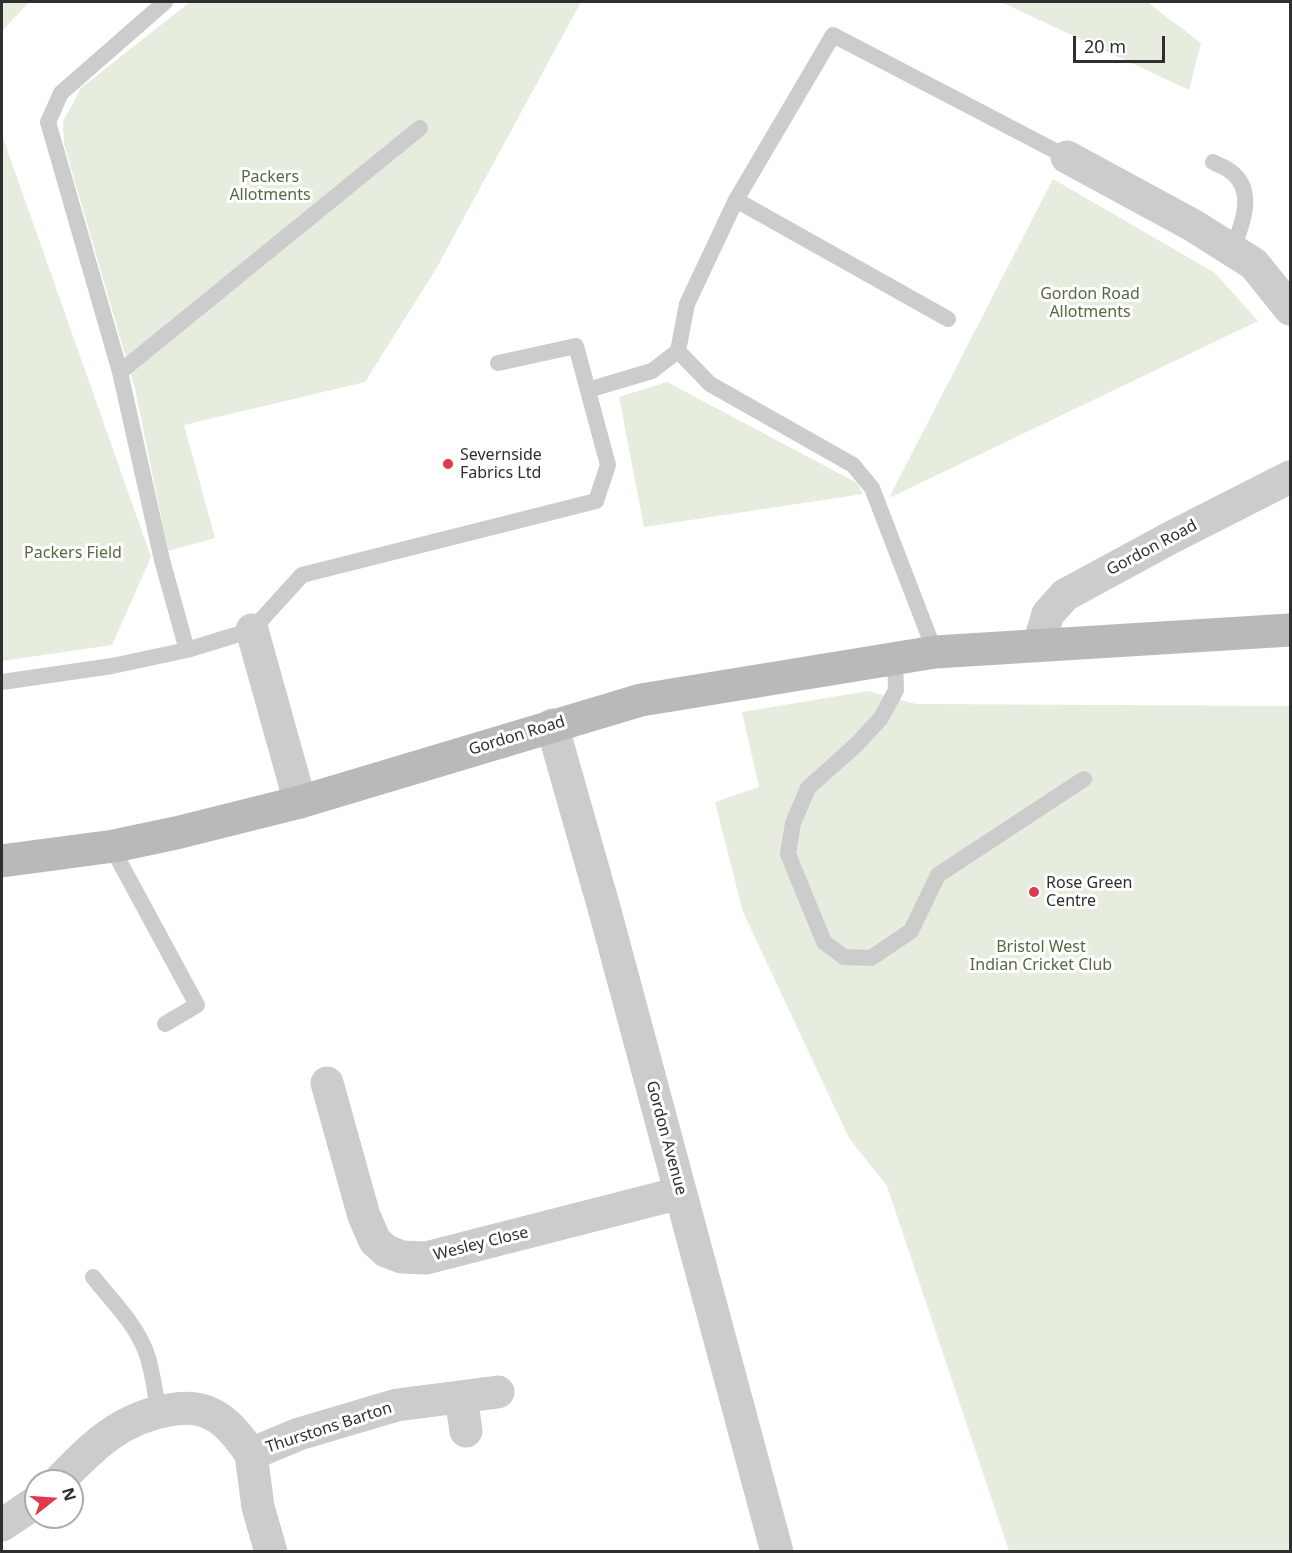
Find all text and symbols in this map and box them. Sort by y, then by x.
scale bar [1076,24,1168,62]
text: 20 m [1084,34,1126,58]
park label: Packers Allotments [229,167,311,205]
park label: Gordon Road Allotments [1040,284,1140,322]
place label: Severnside Fabrics Ltd [460,445,542,483]
marker: Severnside Fabrics Ltd [441,457,455,471]
street label: Gordon Road [1104,516,1200,580]
park label: Packers Field [24,543,122,563]
street label: Gordon Road [467,712,567,760]
place label: Rose Green Centre [1046,873,1132,911]
marker: Rose Green Centre [1027,885,1041,899]
park label: Bristol West Indian Cricket Club [970,937,1112,975]
street label: Gordon Avenue [642,1079,690,1197]
street label: Wesley Close [432,1223,530,1265]
street label: Thurstons Barton [264,1399,394,1457]
north arrow [24,1469,84,1529]
text: N [57,1485,82,1504]

